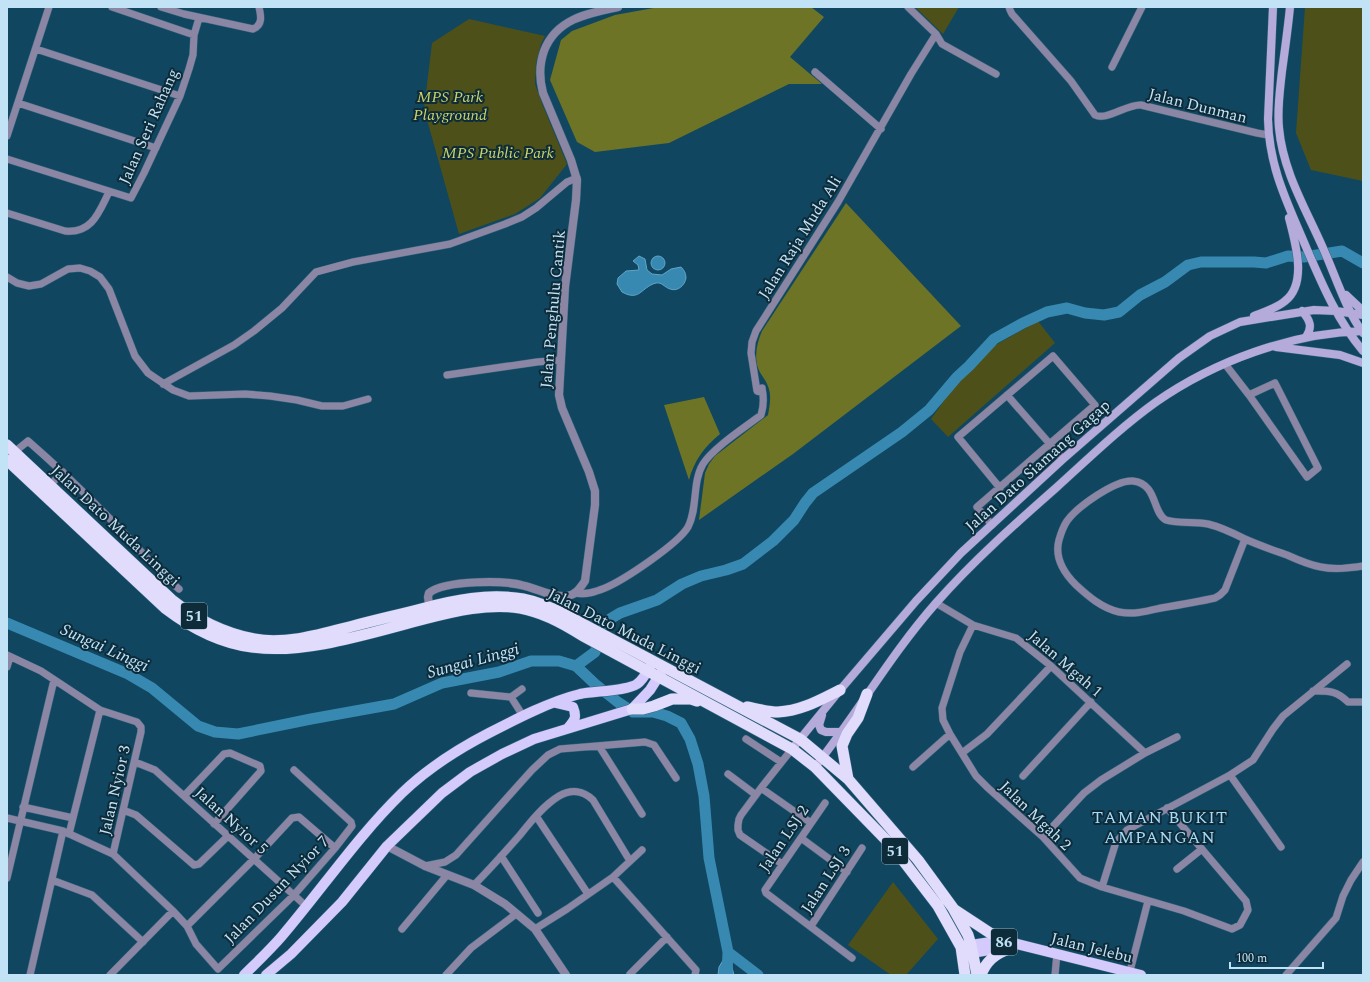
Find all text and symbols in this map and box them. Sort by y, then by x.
street label: Jalan Seri Rahang [113,65,185,188]
street label: Jalan Dunman [1146,82,1250,130]
park label: MPS Park Playground [413,85,487,127]
park label: MPS Public Park [442,141,555,165]
street label: Jalan Raja Muda Ali [752,171,847,304]
street label: Jalan Penghulu Cantik [534,229,572,389]
street label: Jalan Dato Siamang Gagap [960,394,1116,538]
street label: Jalan Dato Muda Linggi [45,459,185,592]
street label: Jalan Dato Muda Linggi [544,582,705,680]
road number: 51 [181,603,207,629]
water label: Sungai Linggi [56,617,153,679]
street label: Jalan Mgah 1 [1023,624,1108,703]
water label: Sungai Linggi [424,636,522,686]
street label: Jalan Nyior 3 [93,743,137,838]
street label: Jalan Mgah 2 [994,775,1077,856]
street label: Jalan Nyior 5 [189,781,273,860]
street label: Jalan LSJ 2 [753,800,815,877]
district label: TAMAN BUKIT AMPANGAN [1092,805,1228,851]
street label: Jalan Dusun Nyior 7 [219,830,335,949]
road number: 51 [882,838,908,864]
street label: Jalan LSJ 3 [795,841,857,918]
street label: Jalan Jelebu [1048,926,1135,970]
road number: 86 [991,929,1017,955]
scale bar [1230,944,1323,970]
text: 100 m [1236,949,1267,968]

